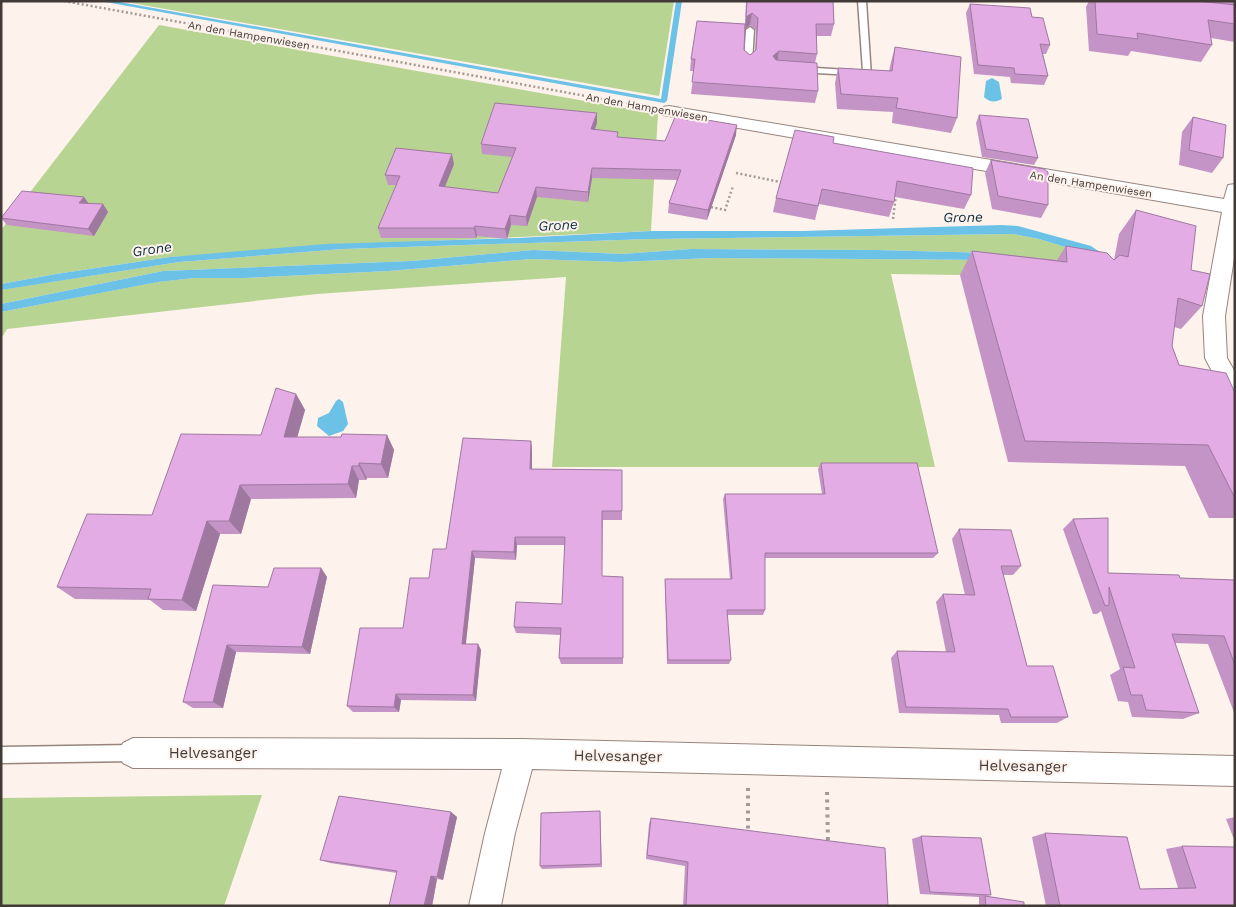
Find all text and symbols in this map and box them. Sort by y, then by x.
street label: An den Hampenwiesen [187,18,311,53]
street label: An den Hampenwiesen [585,90,709,125]
street label: An den Hampenwiesen [1029,168,1153,201]
water label: Grone [943,209,983,225]
water label: Grone [538,216,578,234]
water label: Grone [131,238,173,260]
street label: Helvesanger [169,744,257,762]
street label: Helvesanger [573,746,663,766]
street label: Helvesanger [978,756,1068,776]

